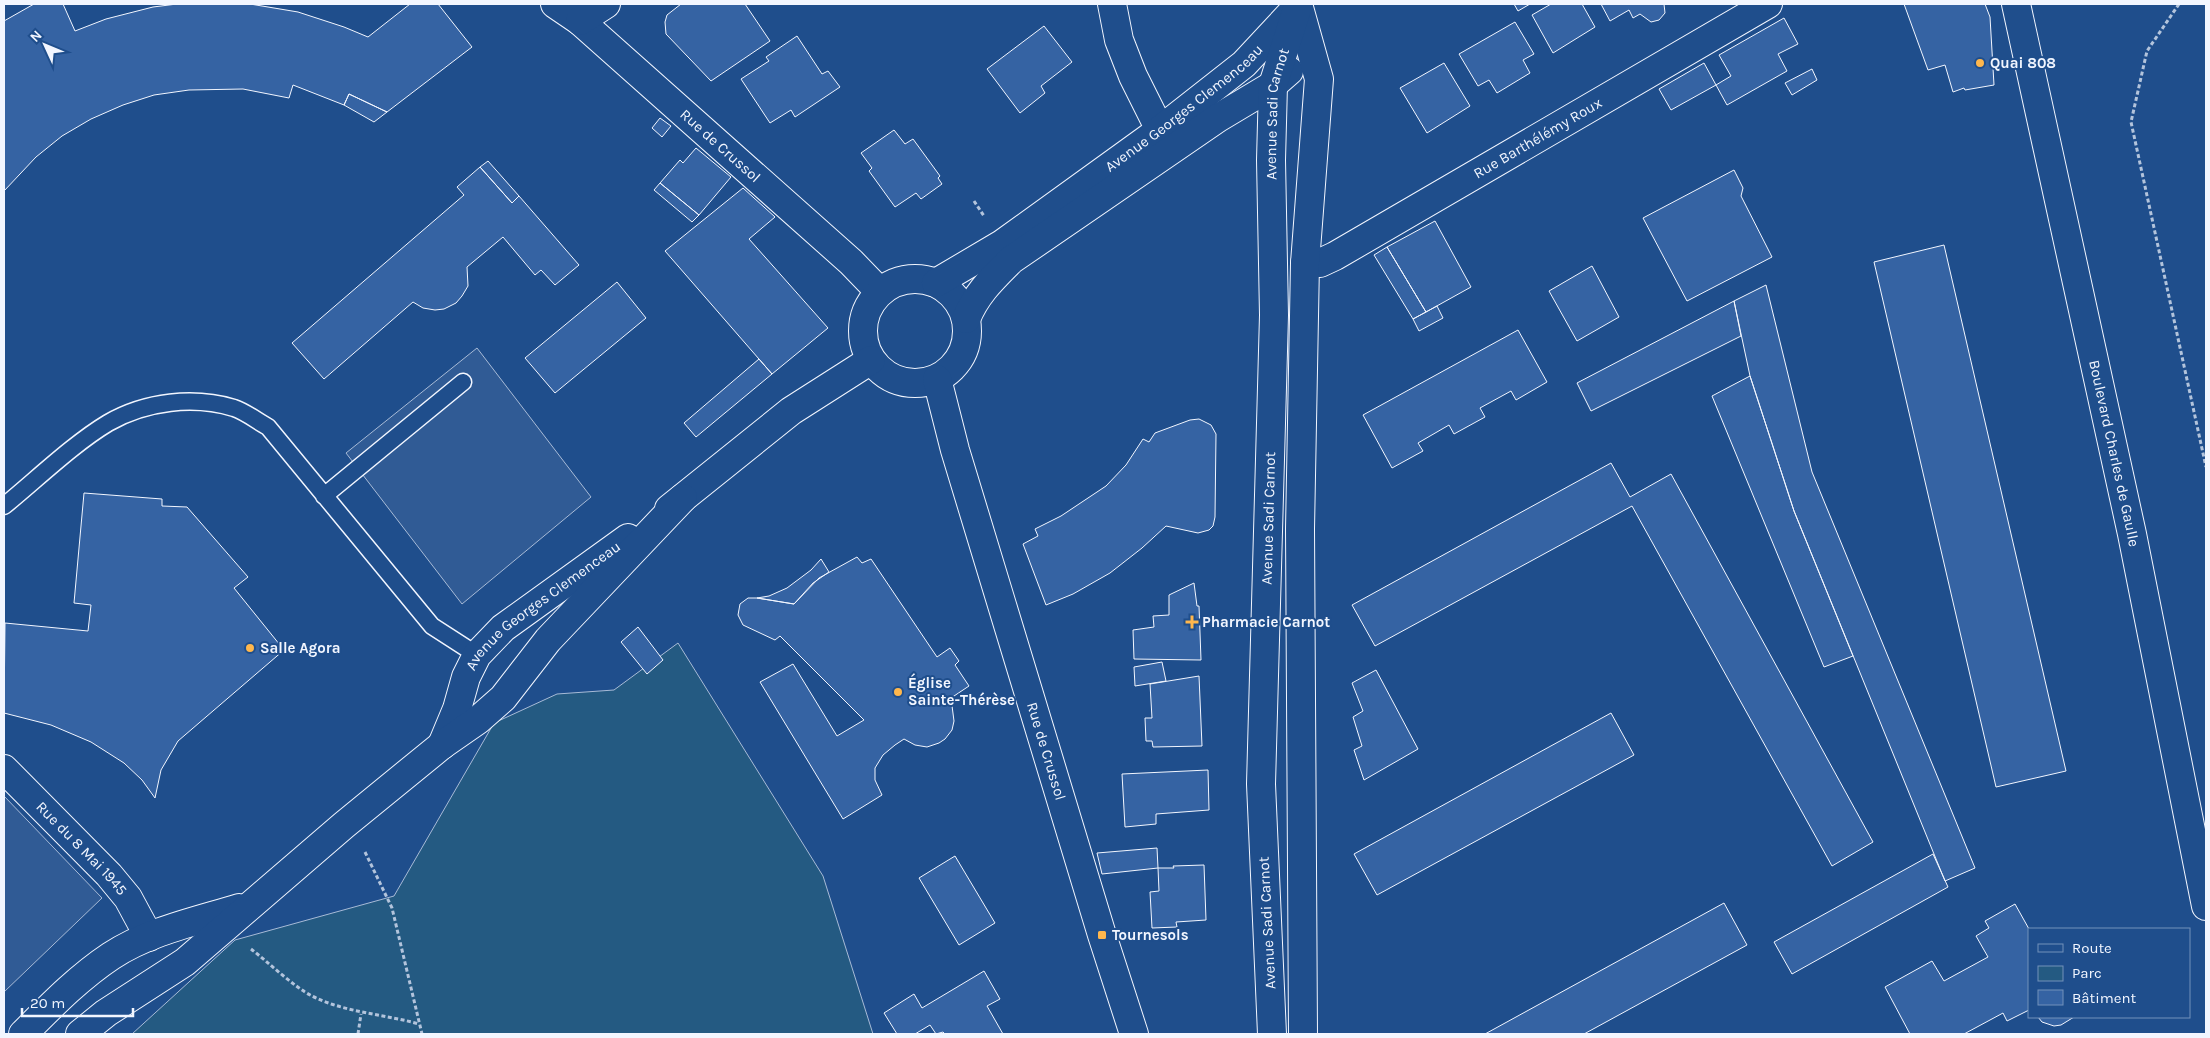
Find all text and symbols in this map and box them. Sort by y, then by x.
north arrow [20,20,70,70]
text: N [26,27,46,46]
street label: Avenue Georges Clemenceau [1102,41,1267,176]
street label: Avenue Sadi Carnot [1262,46,1293,180]
place label: Quai 808 [1990,54,2056,72]
marker: Quai 808 [1974,57,1986,69]
street label: Rue Barthélémy Roux [1470,94,1605,182]
street label: Rue de Crussol [676,105,764,186]
street label: Boulevard Charles de Gaulle [2085,358,2143,548]
street label: Avenue Sadi Carnot [1258,451,1279,585]
street label: Avenue Georges Clemenceau [462,537,624,673]
place label: Pharmacie Carnot [1202,613,1330,631]
marker: Pharmacie Carnot [1186,616,1198,628]
place label: Salle Agora [260,639,340,657]
marker: Salle Agora [244,642,256,654]
place label: Église Sainte-Thérèse [908,673,1015,709]
marker: Église Sainte-Thérèse [892,686,904,698]
street label: Rue de Crussol [1023,700,1070,802]
street label: Rue du 8 Mai 1945 [32,798,131,899]
street label: Avenue Sadi Carnot [1255,856,1279,990]
place label: Tournesols [1112,926,1189,944]
legend [2028,928,2190,1018]
marker: Tournesols [1096,929,1108,941]
text: Route [2072,939,2112,957]
text: Parc [2072,964,2102,982]
scale bar [22,986,134,1018]
text: Bâtiment [2072,989,2136,1007]
text: 20 m [30,994,65,1012]

